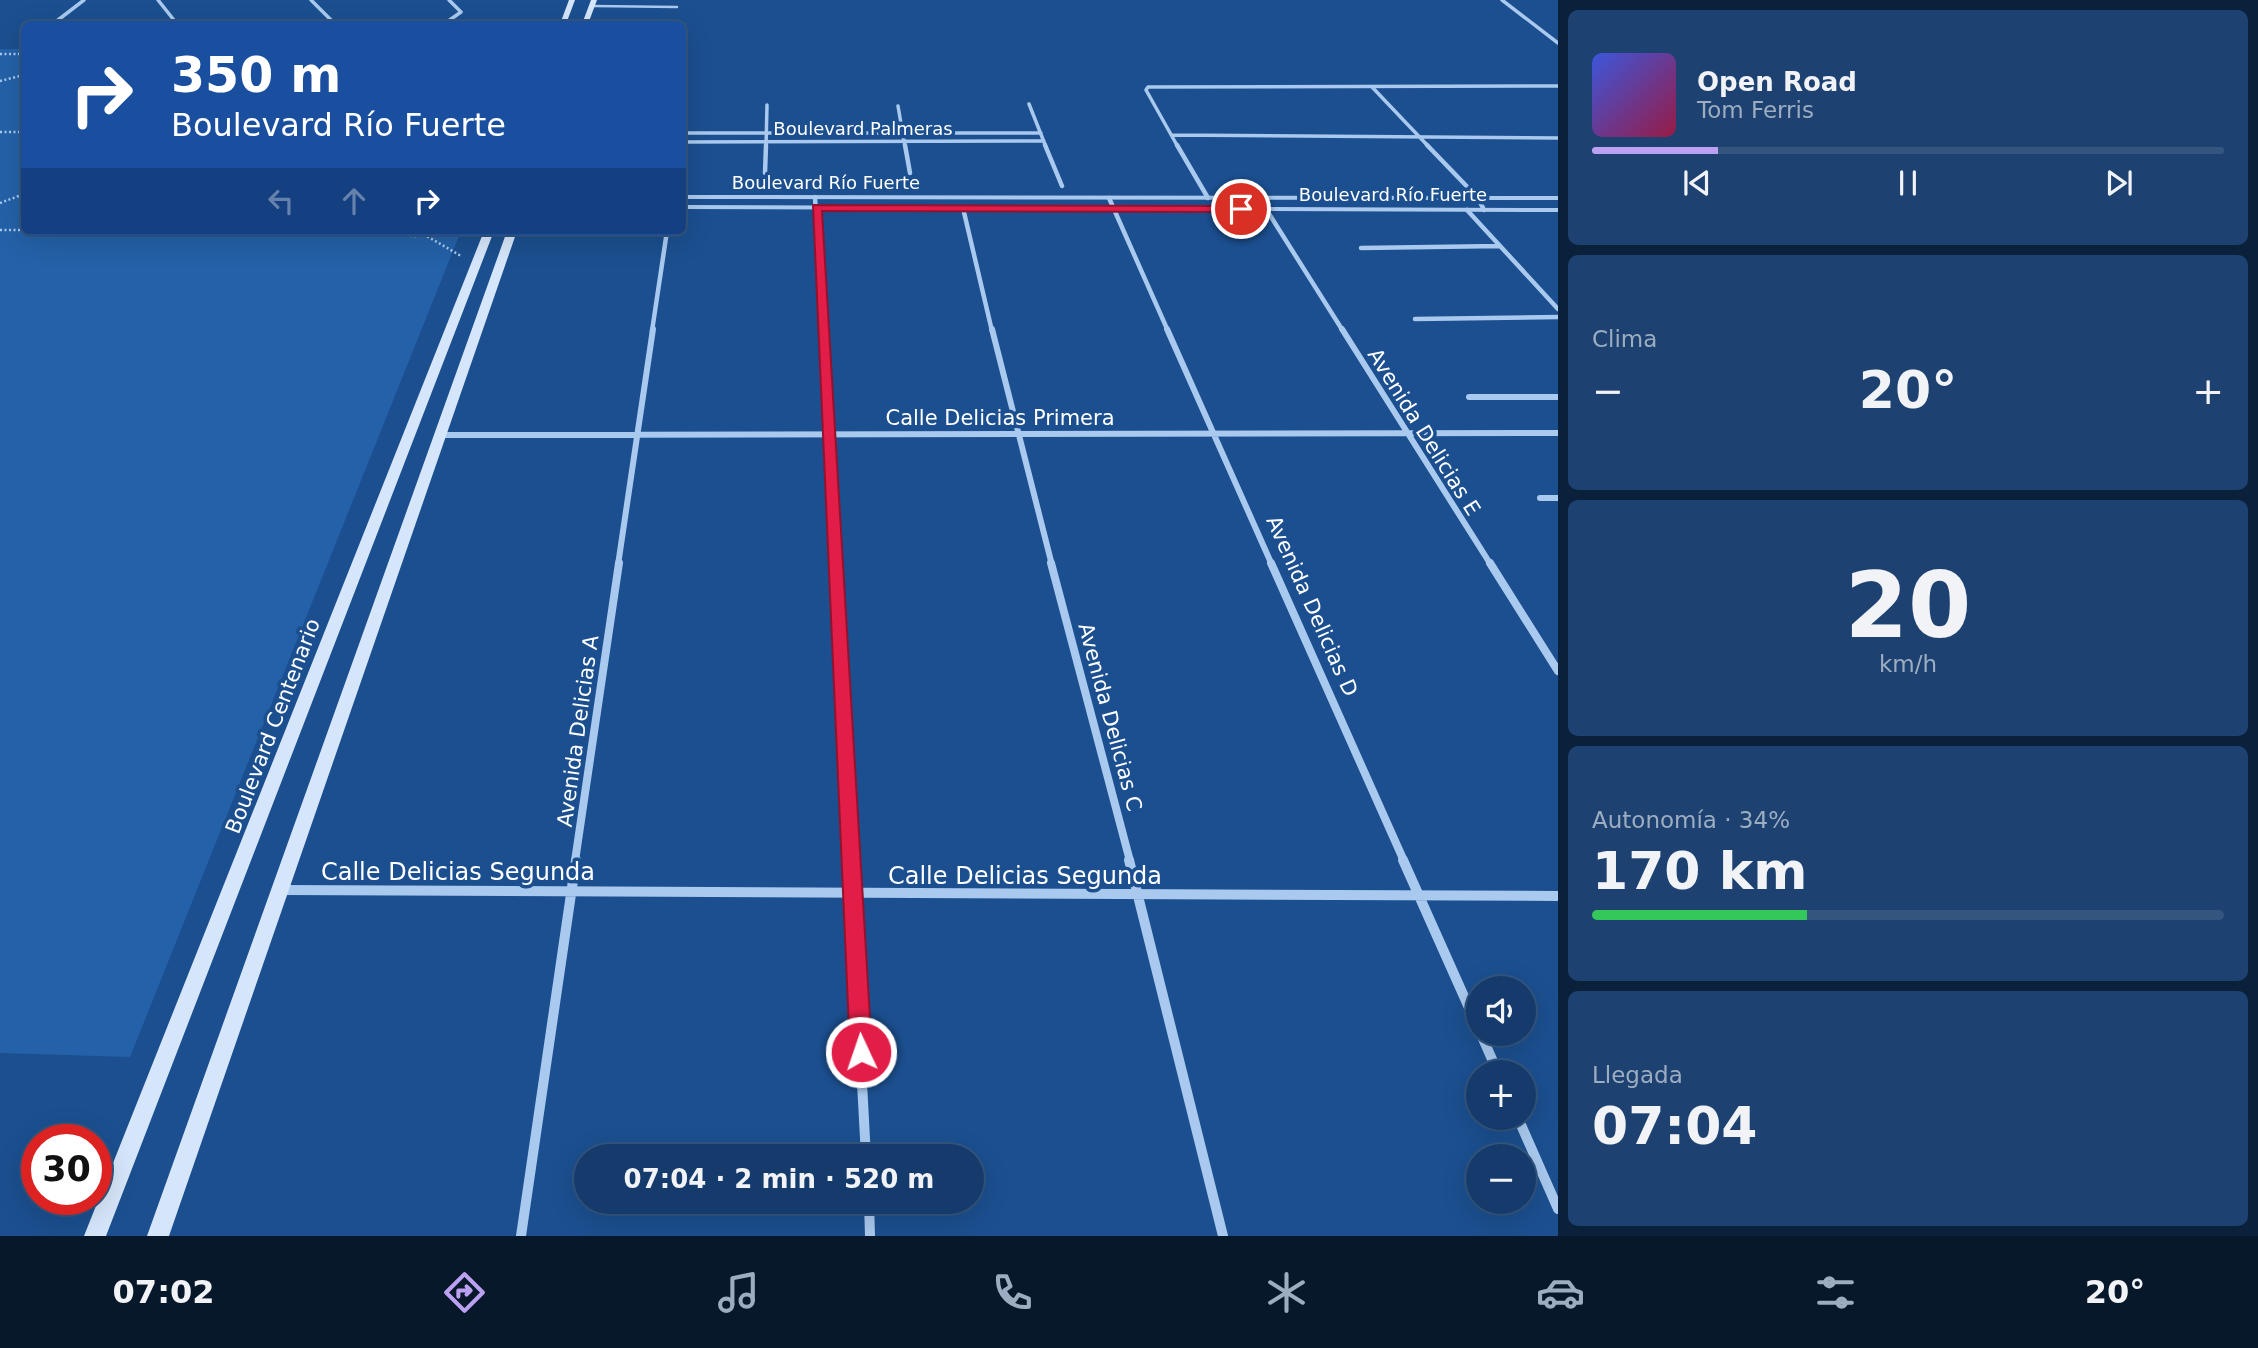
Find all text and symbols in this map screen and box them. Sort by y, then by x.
text: 350 m [171,47,341,104]
icon: right [56,49,147,140]
text: Open Road [1697,67,1857,97]
text: Tom Ferris [1697,97,1814,123]
text: Boulevard Río Fuerte [171,106,506,144]
street label: Boulevard Palmeras [773,118,953,139]
icon: previous [1678,164,1716,202]
icon: pause [1889,164,1927,202]
icon: next [2100,164,2138,202]
street label: Boulevard Río Fuerte [732,172,920,193]
pin [1211,179,1271,239]
icon: left [262,182,300,220]
icon: ahead [335,182,373,220]
icon: right [408,182,446,220]
street label: Boulevard Río Fuerte [1299,184,1487,205]
icon: arrive [1222,190,1260,228]
text: Clima [1592,326,1657,352]
street label: Avenida Delicias E [1363,344,1485,520]
text: 20° [1859,360,1957,420]
text: − [1592,369,1624,413]
text: + [2192,369,2224,413]
street label: Calle Delicias Primera [885,406,1115,430]
street label: Avenida Delicias D [1261,512,1363,700]
text: 20 [1845,553,1971,658]
street label: Boulevard Centenario [221,615,325,837]
street label: Avenida Delicias C [1073,620,1147,814]
street label: Avenida Delicias A [553,633,603,828]
text: km/h [1879,651,1937,677]
text: Autonomía · 34% [1592,807,1790,833]
text: 170 km [1592,841,1807,901]
street label: Calle Delicias Segunda [321,858,595,886]
street label: Calle Delicias Segunda [888,862,1162,890]
map controls [1466,976,1536,1214]
button: sound [1466,976,1536,1046]
position arrow [824,1015,898,1089]
button: + [1466,1060,1536,1130]
text: Llegada [1592,1062,1683,1088]
text: 07:04 [1592,1096,1758,1156]
speed limit sign: 30 [21,1124,112,1215]
button: − [1466,1144,1536,1214]
text: 07:04 · 2 min · 520 m [624,1164,934,1194]
icon: directions [440,1268,489,1317]
icon: music [714,1268,763,1317]
icon: phone [988,1268,1037,1317]
icon: climate [1262,1268,1311,1317]
icon: car [1536,1268,1585,1317]
icon: filters [1811,1268,1860,1317]
text: 07:02 [113,1273,214,1311]
text: 20° [2085,1273,2145,1311]

